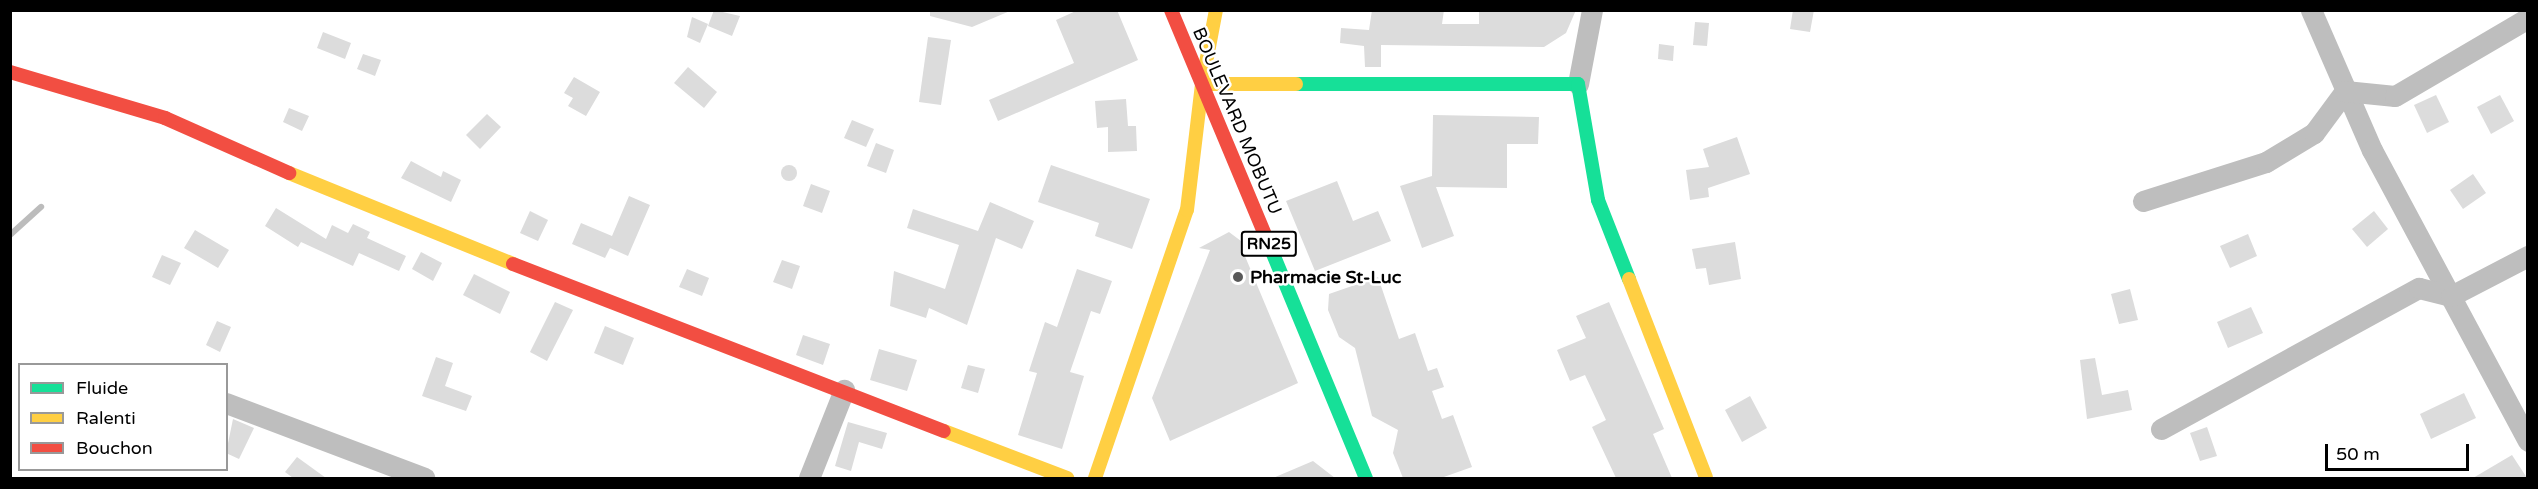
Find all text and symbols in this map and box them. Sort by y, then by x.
street label: BOULEVARD MOBUTU [1188,24,1286,218]
road number: RN25 [1240,231,1298,257]
place label: Pharmacie St-Luc [1250,266,1401,288]
marker: Pharmacie St-Luc [1231,270,1245,284]
legend [18,363,228,471]
text: Fluide [76,377,128,399]
text: Ralenti [76,407,136,429]
scale bar [2328,432,2472,470]
text: Bouchon [76,437,153,459]
text: 50 m [2336,443,2380,465]

